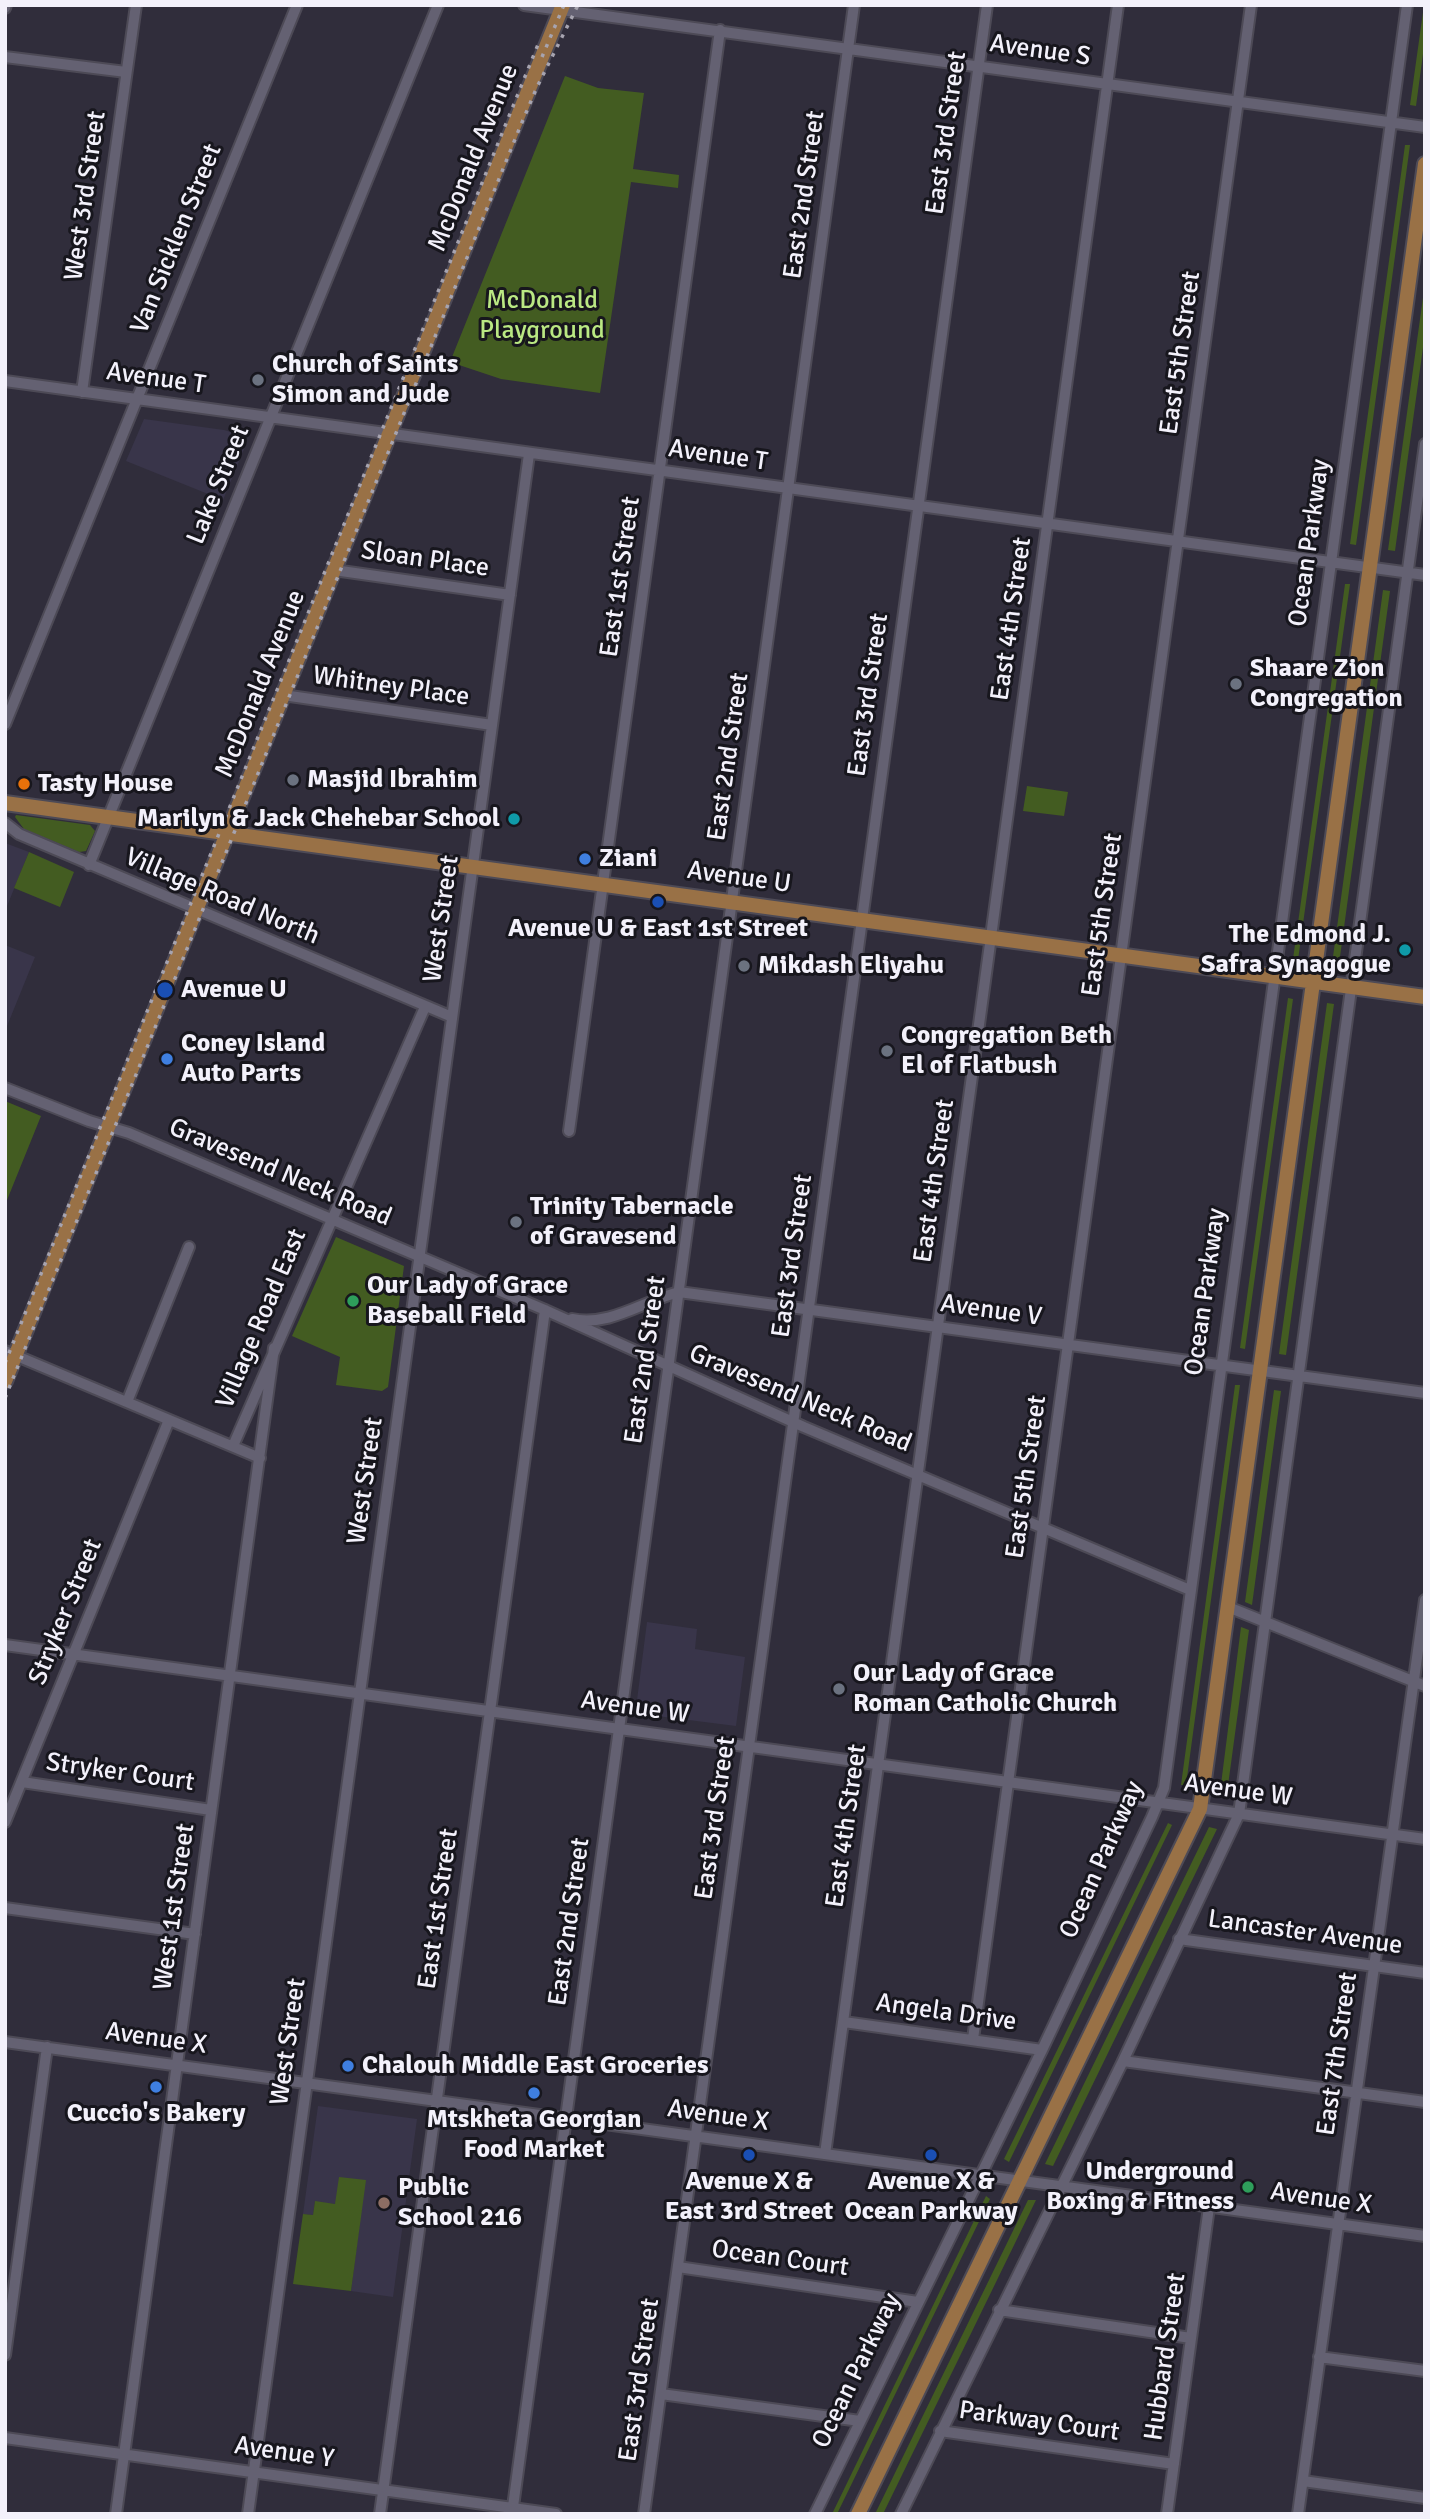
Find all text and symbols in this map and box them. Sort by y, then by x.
street label: Avenue S [988,28,1092,74]
street label: East 3rd Street [920,49,974,217]
street label: McDonald Avenue [422,60,526,256]
street label: West 3rd Street [59,109,113,283]
street label: East 2nd Street [778,109,832,281]
street label: Van Sicklen Street [125,140,229,338]
street label: East 5th Street [1154,269,1208,437]
park label: McDonald Playground [479,285,605,346]
place label: Church of Saints Simon and Jude [272,349,458,410]
street label: Avenue T [104,357,208,401]
marker: Church of Saints Simon and Jude [250,372,266,388]
street label: Lake Street [181,421,257,549]
street label: Avenue T [666,434,770,478]
street label: Ocean Parkway [1283,457,1337,629]
street label: East 1st Street [594,495,648,659]
street label: East 4th Street [985,535,1039,703]
street label: Sloan Place [359,536,491,584]
street label: McDonald Avenue [209,586,313,782]
street label: East 3rd Street [842,611,896,779]
place label: Shaare Zion Congregation [1250,653,1403,714]
street label: Whitney Place [311,661,471,713]
street label: East 2nd Street [702,671,756,843]
marker: Shaare Zion Congregation [1228,676,1244,692]
place label: Masjid Ibrahim [307,764,477,796]
place label: Tasty House [38,768,173,800]
marker: Masjid Ibrahim [285,772,301,788]
marker: Tasty House [16,776,32,792]
place label: Marilyn & Jack Chehebar School [137,803,500,835]
marker: Marilyn & Jack Chehebar School [506,811,522,827]
street label: East 5th Street [1076,831,1130,999]
street label: Village Road North [120,842,324,952]
place label: Ziani [599,843,657,875]
marker: Ziani [577,851,593,867]
street label: West Street [418,853,466,985]
street label: Avenue U [685,855,793,901]
marker: Avenue U & East 1st Street [650,894,666,910]
place label: Avenue U & East 1st Street [508,913,808,945]
place label: The Edmond J. Safra Synagogue [1201,919,1391,981]
marker: The Edmond J. Safra Synagogue [1397,942,1413,958]
place label: Mikdash Eliyahu [758,950,944,982]
marker: Mikdash Eliyahu [736,958,752,974]
place label: Avenue U [181,974,287,1006]
marker: Avenue U [155,980,175,1000]
place label: Congregation Beth El of Flatbush [901,1020,1112,1082]
place label: Coney Island Auto Parts [181,1028,325,1090]
marker: Congregation Beth El of Flatbush [879,1043,895,1059]
marker: Coney Island Auto Parts [159,1051,175,1067]
street label: East 4th Street [908,1097,962,1265]
street label: Gravesend Neck Road [164,1112,396,1234]
street label: East 3rd Street [766,1172,820,1340]
place label: Trinity Tabernacle of Gravesend [530,1191,734,1252]
street label: Ocean Parkway [1179,1206,1233,1378]
marker: Trinity Tabernacle of Gravesend [508,1214,524,1230]
street label: Village Road East [210,1224,314,1414]
place label: Our Lady of Grace Baseball Field [367,1270,568,1332]
street label: East 2nd Street [619,1274,673,1446]
street label: Avenue V [938,1288,1044,1334]
marker: Our Lady of Grace Baseball Field [345,1293,361,1309]
street label: Gravesend Neck Road [684,1338,916,1460]
street label: East 5th Street [1000,1393,1054,1561]
street label: West Street [342,1415,390,1547]
street label: Stryker Street [23,1535,109,1689]
place label: Our Lady of Grace Roman Catholic Church [853,1658,1117,1720]
marker: Our Lady of Grace Roman Catholic Church [831,1681,847,1697]
street label: Avenue W [579,1685,691,1731]
street label: East 3rd Street [689,1734,743,1902]
street label: East 4th Street [820,1742,874,1910]
street label: Stryker Court [44,1747,196,1799]
street label: Avenue W [1182,1768,1294,1814]
street label: Ocean Parkway [1053,1777,1151,1943]
street label: West 1st Street [148,1822,202,1992]
street label: East 1st Street [412,1827,466,1991]
street label: East 2nd Street [543,1836,597,2008]
street label: Lancaster Avenue [1206,1904,1404,1962]
street label: East 7th Street [1311,1970,1365,2138]
street label: West Street [265,1976,313,2108]
street label: Angela Drive [874,1988,1018,2038]
street label: Avenue X [103,2016,209,2062]
place label: Chalouh Middle East Groceries [362,2050,708,2082]
marker: Chalouh Middle East Groceries [340,2058,356,2074]
marker: Cuccio's Bakery [148,2079,164,2095]
marker: Mtskheta Georgian Food Market [526,2085,542,2101]
street label: Avenue X [665,2093,771,2139]
place label: Cuccio's Bakery [67,2098,245,2130]
place label: Mtskheta Georgian Food Market [426,2104,642,2166]
marker: Avenue X & East 3rd Street [741,2147,757,2163]
marker: Avenue X & Ocean Parkway [923,2147,939,2163]
place label: Underground Boxing & Fitness [1046,2156,1234,2218]
place label: Avenue X & East 3rd Street [665,2166,833,2228]
place label: Avenue X & Ocean Parkway [844,2166,1018,2228]
place label: Public School 216 [398,2172,522,2234]
street label: Avenue X [1268,2176,1374,2222]
marker: Underground Boxing & Fitness [1240,2179,1256,2195]
marker: Public School 216 [376,2195,392,2211]
street label: Ocean Court [710,2234,850,2284]
street label: Hubbard Street [1139,2271,1193,2443]
street label: Ocean Parkway [806,2288,908,2454]
street label: East 3rd Street [613,2296,667,2464]
street label: Parkway Court [957,2395,1121,2449]
street label: Avenue Y [232,2431,336,2475]

